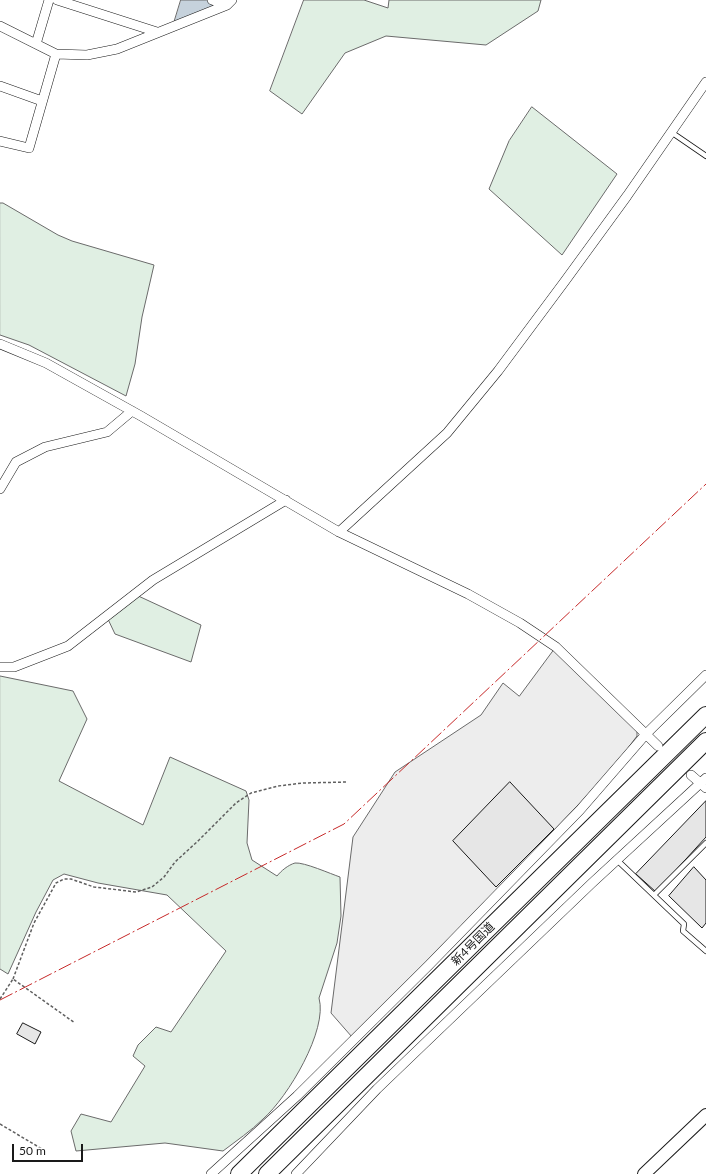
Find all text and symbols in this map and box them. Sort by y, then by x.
street label: 新4号国道 [448,919,498,969]
scale bar [14,1136,85,1162]
text: 50 m [19,1143,46,1158]

